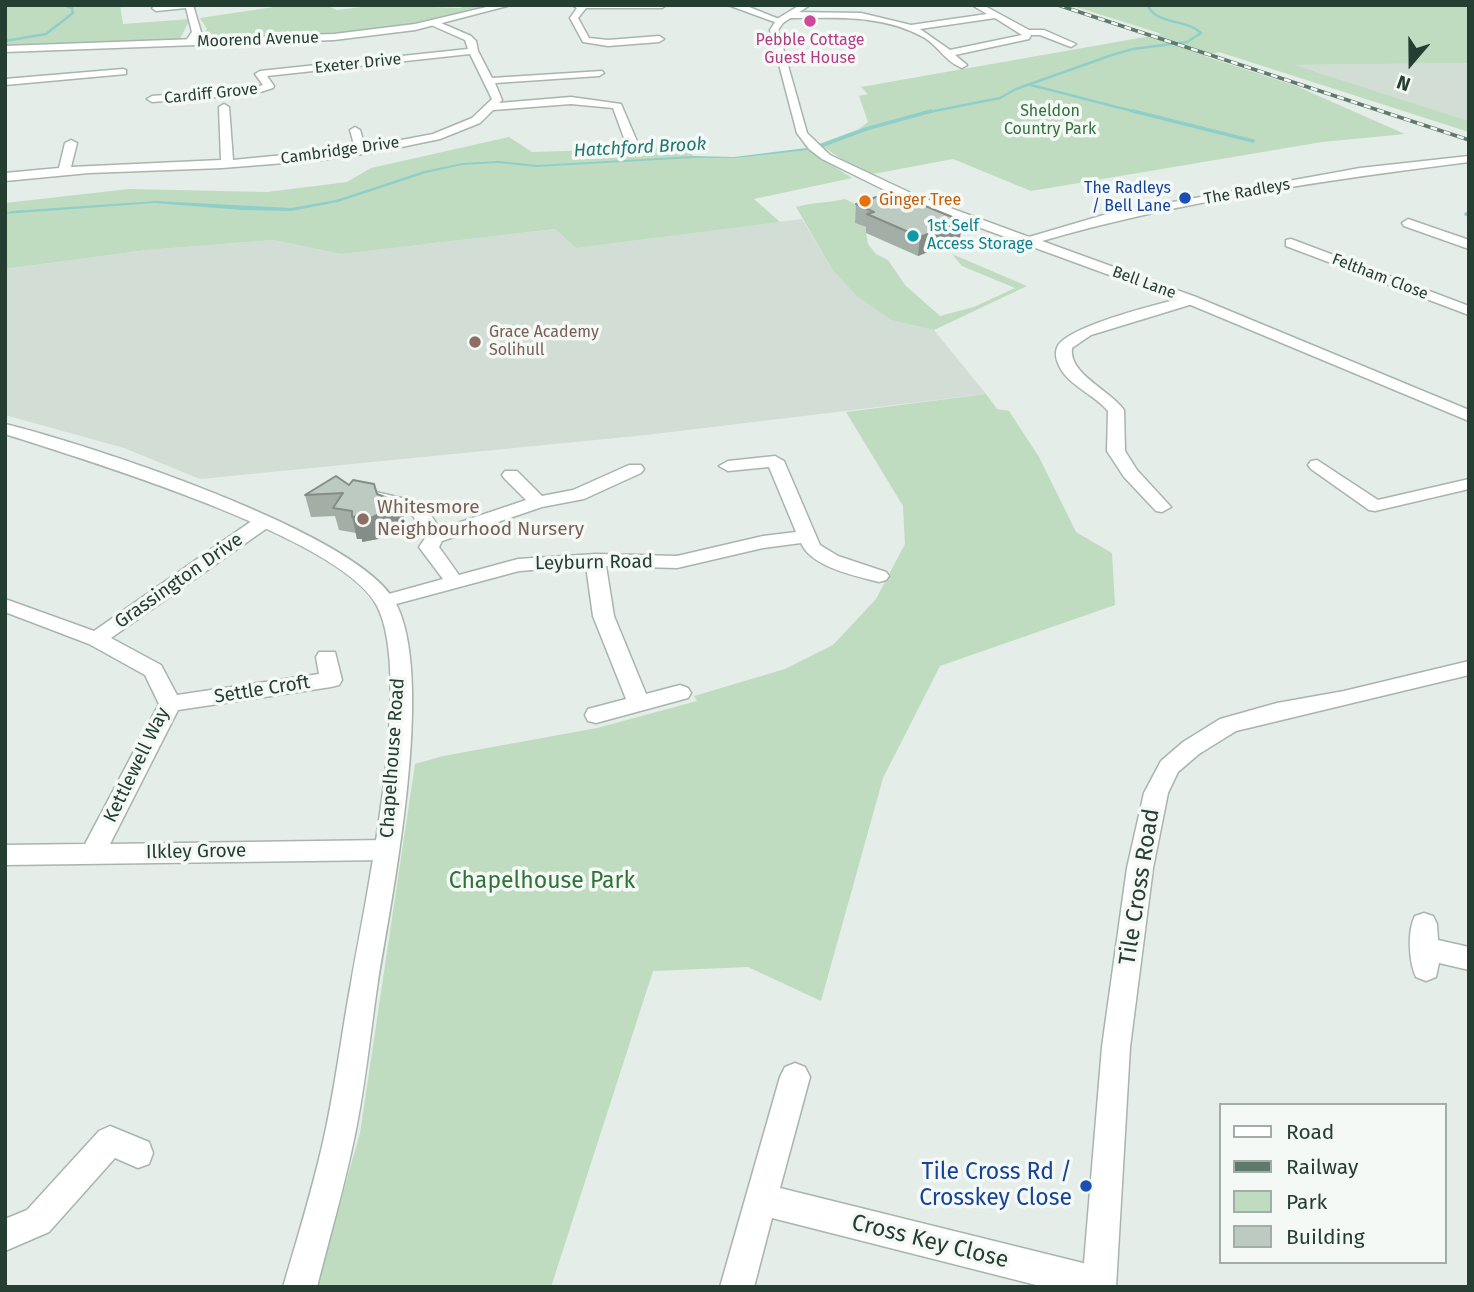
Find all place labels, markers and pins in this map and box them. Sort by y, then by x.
marker: Pebble Cottage Guest House [802,13,818,29]
place label: Pebble Cottage Guest House [756,31,864,69]
place label: The Radleys / Bell Lane [1084,179,1171,217]
marker: The Radleys / Bell Lane [1177,190,1193,206]
place label: Ginger Tree [879,191,961,211]
marker: Ginger Tree [857,193,873,209]
place label: 1st Self Access Storage [927,217,1033,255]
marker: 1st Self Access Storage [905,228,921,244]
place label: Grace Academy Solihull [489,323,599,361]
marker: Grace Academy Solihull [467,334,483,350]
place label: Whitesmore Neighbourhood Nursery [377,497,584,541]
marker: Whitesmore Neighbourhood Nursery [355,511,371,527]
place label: Tile Cross Rd / Crosskey Close [919,1159,1072,1213]
marker: Tile Cross Rd / Crosskey Close [1078,1178,1094,1194]

